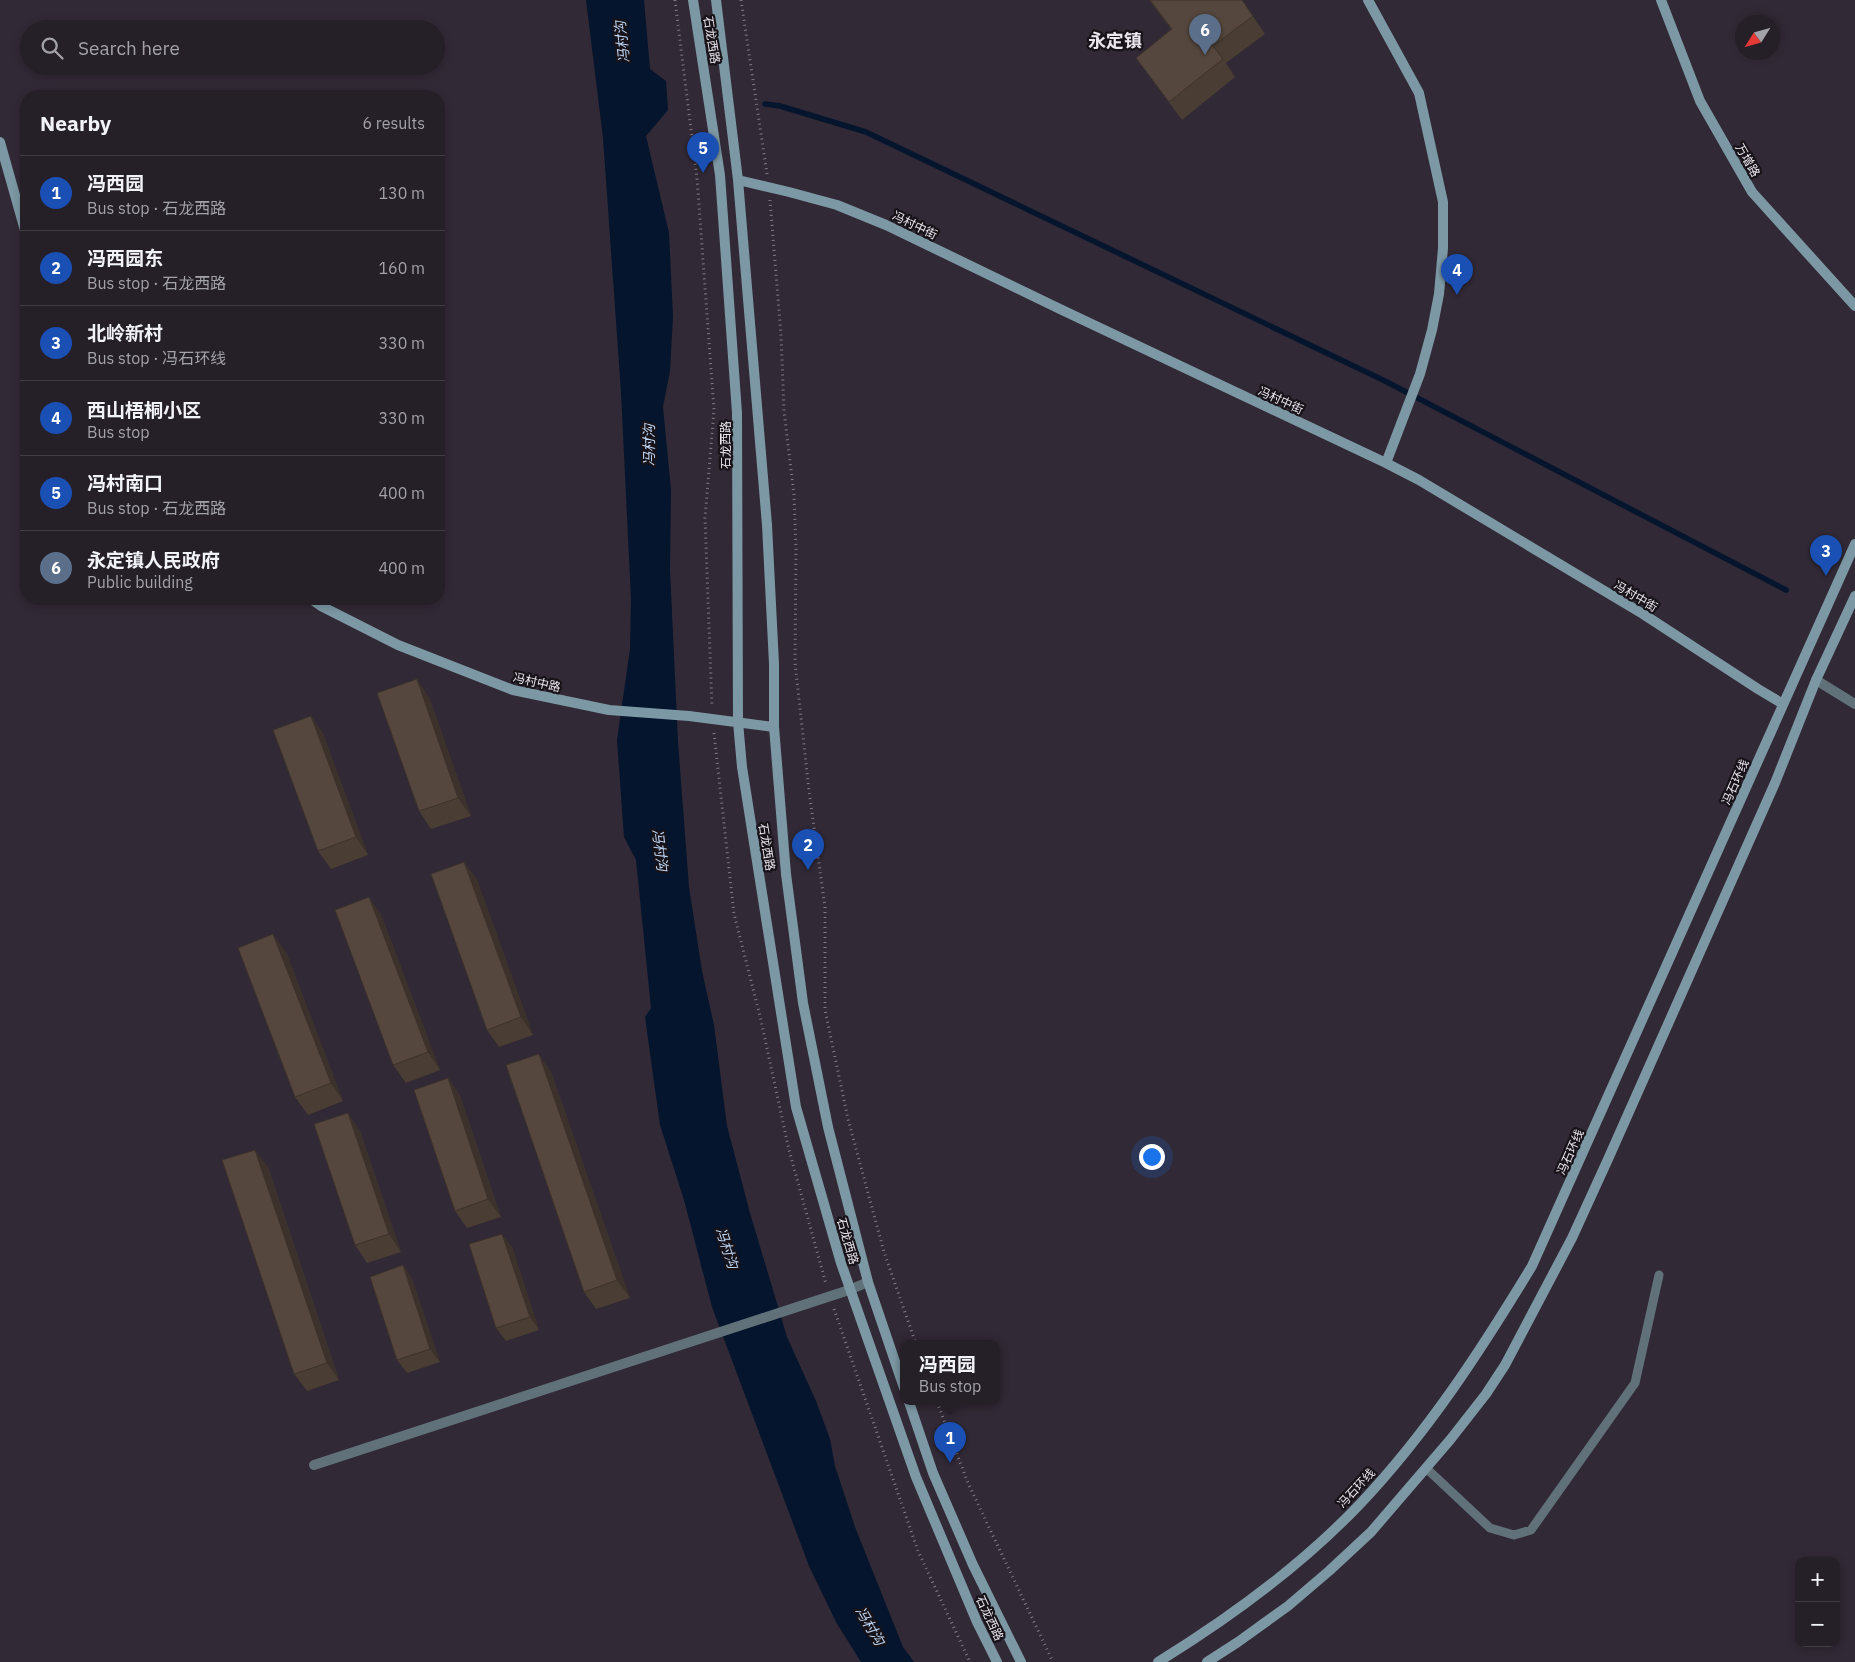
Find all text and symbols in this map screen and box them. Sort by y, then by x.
pin: 6 [1189,14,1221,55]
street label: 石龙西路 [701,15,723,65]
north arrow [1735,15,1780,60]
water label: 冯村沟 [611,18,633,64]
search box [20,20,445,75]
district label: 永定镇 [1088,29,1142,52]
icon: search [38,34,66,62]
text: Search here [78,36,180,60]
text: Nearby [40,109,111,137]
text: 6 results [362,113,425,133]
pin: 5 [687,132,719,173]
street label: 万增路 [1733,141,1763,179]
text: 冯西园 [87,171,144,195]
text: 1 [51,183,61,203]
text: 130 m [378,183,425,203]
text: Bus stop · 石龙西路 [87,198,226,218]
street label: 冯村中街 [890,208,940,242]
text: 冯西园东 [87,246,163,270]
pin: 4 [1441,254,1473,295]
text: 2 [51,258,61,278]
text: 160 m [378,258,425,278]
text: Bus stop · 石龙西路 [87,273,226,293]
text: 北岭新村 [87,321,163,345]
text: 3 [51,333,61,353]
text: 330 m [378,333,425,353]
text: Bus stop · 冯石环线 [87,348,226,368]
street label: 冯村中街 [1256,383,1306,417]
text: 西山梧桐小区 [87,398,201,422]
text: 4 [51,408,61,428]
text: 330 m [378,408,425,428]
street label: 石龙西路 [718,421,733,469]
text: Bus stop [87,422,150,442]
water label: 冯村沟 [640,422,658,466]
text: 冯村南口 [87,471,163,495]
text: 5 [51,483,61,503]
text: 400 m [378,483,425,503]
text: Bus stop · 石龙西路 [87,498,226,518]
pin: 3 [1810,535,1842,576]
text: 永定镇人民政府 [87,548,220,572]
text: 6 [51,558,61,578]
text: 400 m [378,558,425,578]
text: Public building [87,572,193,592]
street label: 冯村中街 [1612,577,1660,615]
street label: 冯村中路 [512,669,562,695]
street label: 冯石环线 [1718,757,1752,807]
street label: 石龙西路 [756,822,778,872]
water label: 冯村沟 [649,828,672,874]
pin: 2 [792,829,824,870]
street label: 冯石环线 [1553,1127,1587,1177]
your location [1139,1144,1165,1170]
street label: 石龙西路 [834,1216,862,1266]
water label: 冯村沟 [712,1225,743,1273]
popup [900,1340,1000,1405]
text: 冯西园 [919,1352,976,1376]
text: Bus stop [919,1376,981,1396]
pin: 1 [934,1422,966,1463]
street label: 冯石环线 [1334,1465,1378,1511]
map controls [1795,1557,1840,1647]
button: + [1795,1557,1840,1602]
street label: 石龙西路 [973,1593,1007,1643]
button: − [1795,1602,1840,1647]
water label: 冯村沟 [851,1603,890,1650]

